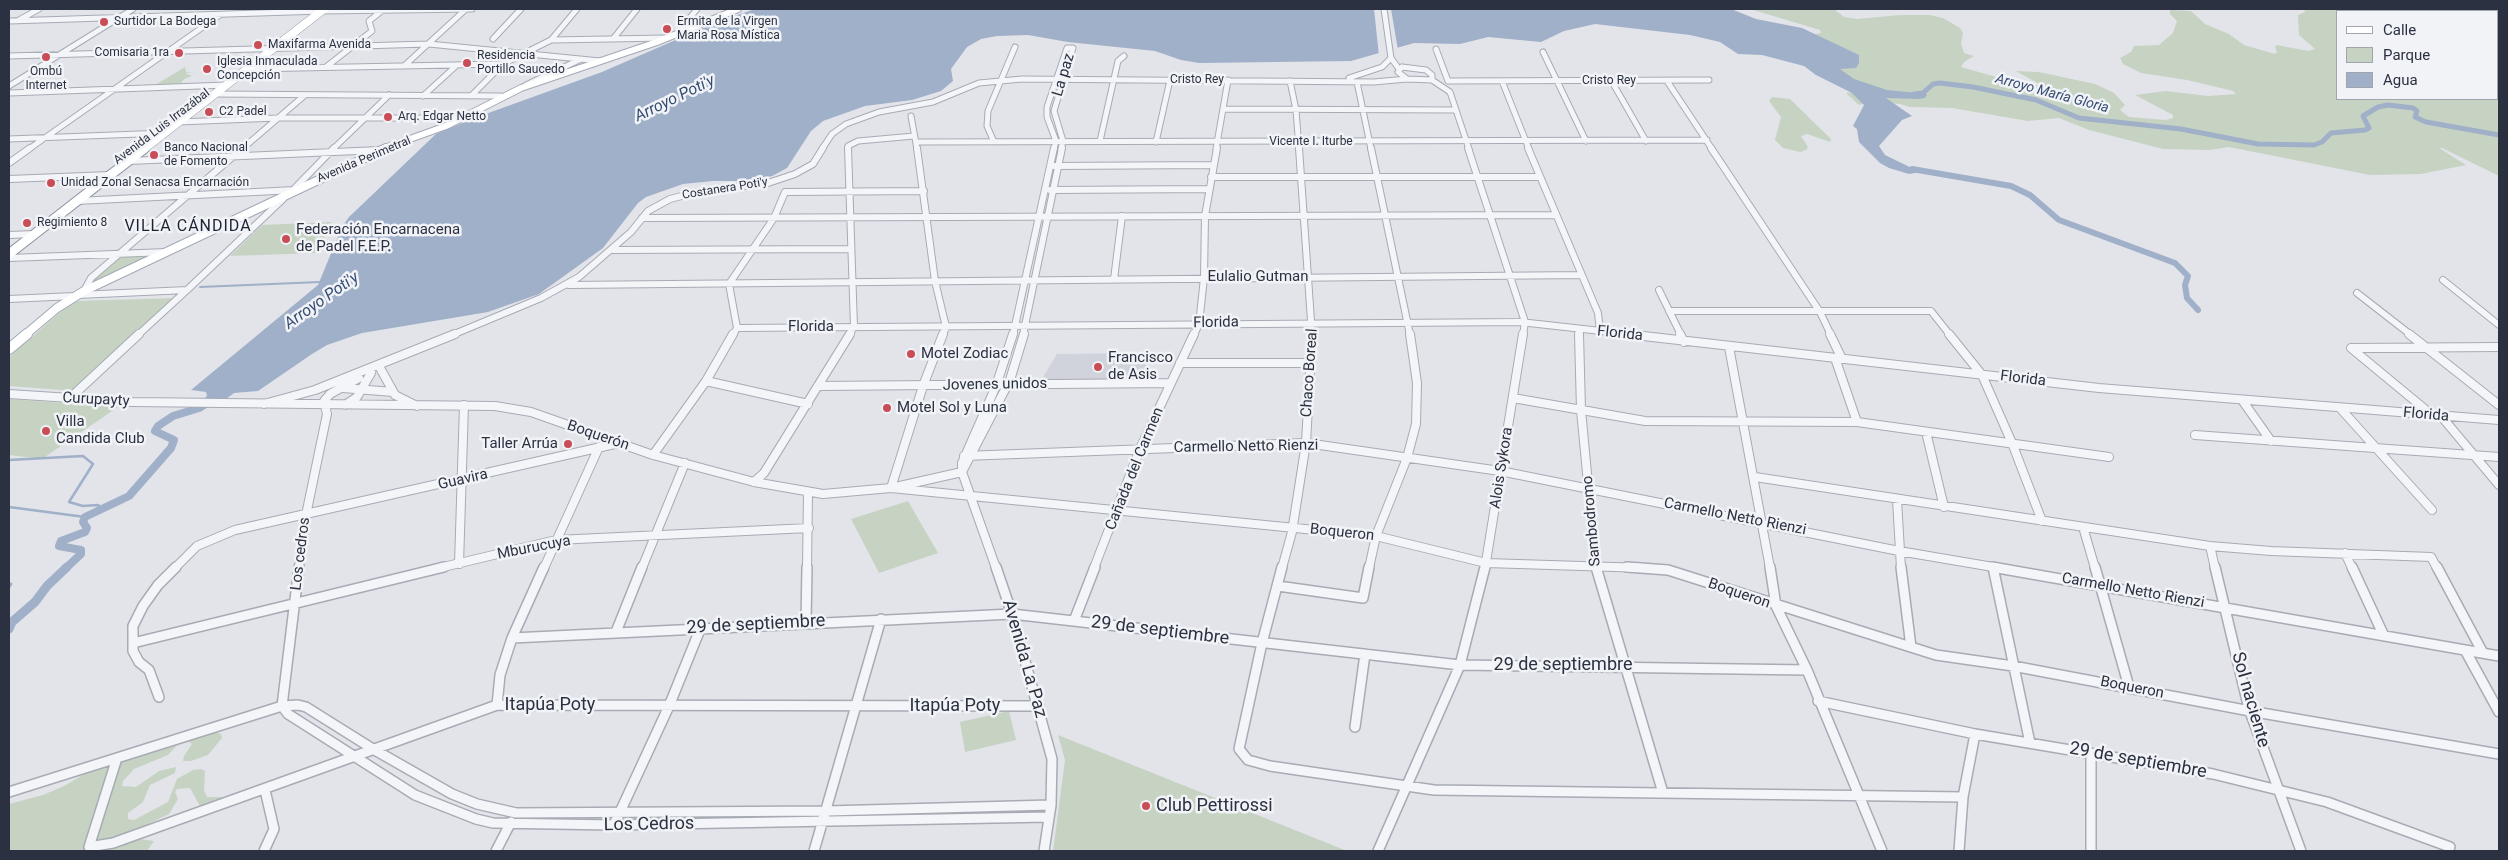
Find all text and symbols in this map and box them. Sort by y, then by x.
legend [2336,10,2498,100]
place label: Surtidor La Bodega [114,15,216,29]
place label: Ermita de la Virgen Maria Rosa Mística [677,15,780,43]
marker: Surtidor La Bodega [98,16,110,28]
text: Calle [2383,21,2416,39]
marker: Ermita de la Virgen Maria Rosa Mística [661,23,673,35]
place label: Maxifarma Avenida [268,38,371,52]
marker: Maxifarma Avenida [252,39,264,51]
place label: Comisaria 1ra [95,46,169,60]
text: Parque [2383,46,2430,64]
marker: Comisaria 1ra [173,47,185,59]
place label: Residencia Portillo Saucedo [477,49,565,77]
marker: Ombú Internet [40,51,52,63]
street label: La paz [1049,51,1079,99]
place label: Iglesia Inmaculada Concepción [217,55,317,83]
marker: Residencia Portillo Saucedo [461,57,473,69]
marker: Iglesia Inmaculada Concepción [201,63,213,75]
place label: Ombú Internet [25,65,67,93]
water label: Arroyo Poti'y [632,71,718,127]
water label: Arroyo María Gloria [1993,71,2111,117]
text: Agua [2383,71,2418,89]
street label: Cristo Rey [1170,73,1224,87]
street label: Cristo Rey [1582,74,1636,88]
street label: Avenida Luis Irrazábal [111,86,213,168]
place label: C2 Padel [219,105,267,119]
marker: C2 Padel [203,106,215,118]
place label: Arq. Edgar Netto [398,110,486,124]
marker: Arq. Edgar Netto [382,111,394,123]
street label: Avenida Perimetral [315,134,413,186]
street label: Vicente I. Iturbe [1269,135,1353,149]
place label: Banco Nacional de Fomento [164,141,248,169]
marker: Banco Nacional de Fomento [148,149,160,161]
street label: Costanera Poti'y [681,175,769,203]
place label: Unidad Zonal Senacsa Encarnación [61,176,249,190]
marker: Unidad Zonal Senacsa Encarnación [45,177,57,189]
place label: Regimiento 8 [37,216,107,230]
marker: Regimiento 8 [21,217,33,229]
district label: VILLA CÁNDIDA [123,217,253,237]
place label: Federación Encarnacena de Padel F.E.P. [296,221,460,256]
marker: Federación Encarnacena de Padel F.E.P. [280,233,292,245]
water label: Arroyo Poti'y [281,268,363,334]
street label: Eulalio Gutman [1207,268,1309,286]
street label: Florida [1193,314,1239,332]
street label: Florida [788,318,834,336]
street label: Florida [1596,323,1644,345]
street label: Chaco Boreal [1298,328,1322,418]
place label: Motel Zodiac [921,345,1008,363]
marker: Motel Zodiac [905,348,917,360]
place label: Francisco de Asis [1108,349,1173,384]
marker: Francisco de Asis [1092,361,1104,373]
street label: Florida [1999,367,2047,391]
street label: Jovenes unidos [943,375,1047,395]
street label: Curupayty [62,389,130,411]
place label: Motel Sol y Luna [897,399,1007,417]
marker: Motel Sol y Luna [881,402,893,414]
street label: Florida [2402,404,2450,426]
street label: Cañada del Carmen [1102,405,1168,533]
place label: Villa Candida Club [56,413,145,448]
street label: Boquerón [565,417,631,455]
marker: Villa Candida Club [40,425,52,437]
street label: Alois Sykora [1487,426,1517,510]
place label: Taller Arrúa [481,435,558,453]
street label: Carmello Netto Rienzi [1174,437,1318,457]
marker: Taller Arrúa [562,438,574,450]
street label: Guavira [436,466,490,494]
street label: Sambodromo [1579,475,1605,567]
street label: Carmello Netto Rienzi [1662,494,1808,540]
street label: Los cedros [288,516,314,592]
street label: Boqueron [1309,521,1375,545]
street label: Mburucuya [496,532,572,564]
street label: Carmello Netto Rienzi [2060,570,2206,612]
street label: Boqueron [1706,575,1772,613]
street label: Avenida La Paz [997,597,1051,721]
street label: 29 de septiembre [686,611,826,639]
street label: 29 de septiembre [1090,612,1230,650]
street label: Sol naciente [2226,650,2274,750]
street label: 29 de septiembre [1494,654,1632,676]
street label: Boqueron [2099,673,2165,703]
street label: Itapúa Poty [505,694,595,716]
street label: Itapúa Poty [910,695,1000,717]
street label: 29 de septiembre [2068,738,2208,784]
place label: Club Pettirossi [1156,795,1273,817]
marker: Club Pettirossi [1140,800,1152,812]
street label: Los Cedros [604,813,694,837]

